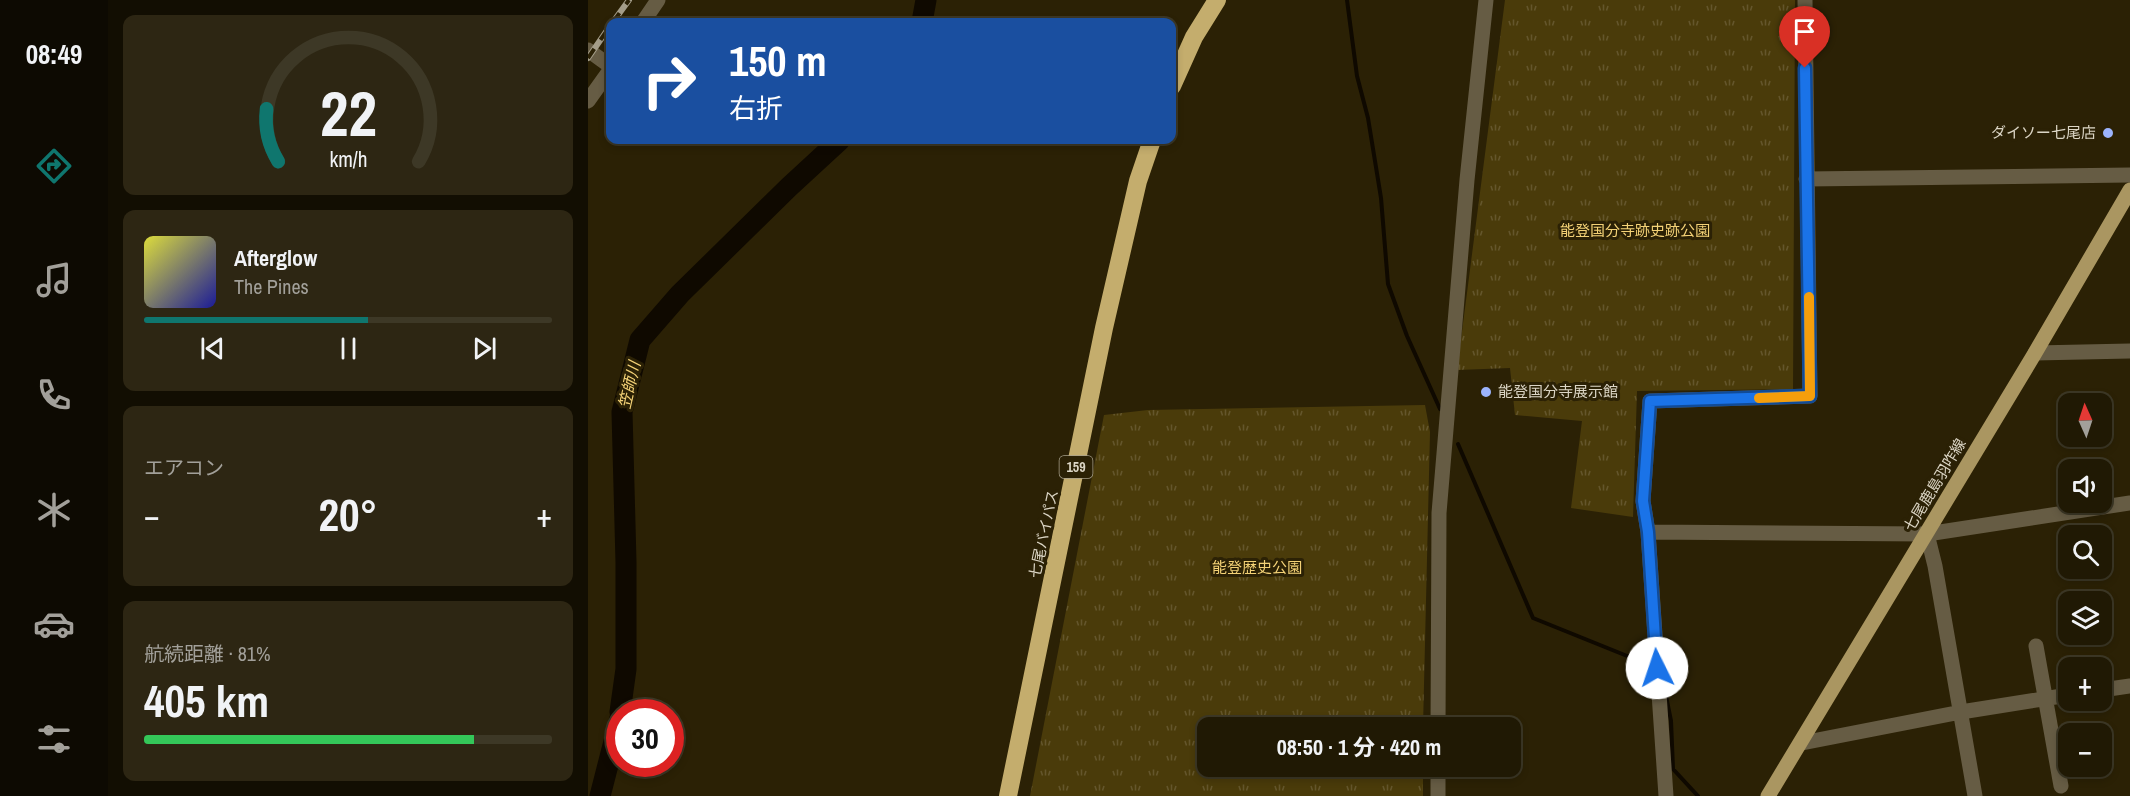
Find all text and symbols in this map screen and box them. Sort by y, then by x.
pin [1779,6,1830,68]
icon: arrive [1788,15,1821,48]
text: 150 m [729,33,827,89]
text: 08:49 [26,36,82,72]
icon: right [630,42,708,120]
text: 22 [320,71,376,155]
text: 右折 [729,90,783,126]
place label: ダイソー七尾店 [1991,122,2096,143]
marker: ダイソー七尾店 [2101,126,2115,140]
icon: directions [33,145,75,187]
text: km/h [329,146,367,175]
park label: 能登国分寺跡史跡公園 [1560,220,1710,241]
text: Afterglow [234,243,317,273]
icon: music [33,259,75,301]
text: The Pines [234,273,309,300]
icon: previous [196,332,229,365]
icon: pause [332,332,365,365]
icon: next [468,332,501,365]
water label: 笠師川 [613,357,646,411]
icon: phone [33,374,75,416]
place label: 能登国分寺展示館 [1498,381,1618,402]
marker: 能登国分寺展示館 [1479,385,1493,399]
north arrow [2058,393,2112,447]
map controls [2058,393,2112,777]
street label: 七尾鹿島羽咋線 [1899,434,1971,535]
text: エアコン [144,454,224,481]
road number: 159 [1060,456,1092,478]
button: sound [2058,459,2112,513]
text: 20° [318,484,378,545]
street label: 七尾バイパス [1024,488,1063,580]
icon: climate [33,489,75,531]
text: − [144,493,160,537]
text: + [536,493,552,537]
button: search [2058,525,2112,579]
park label: 能登歴史公園 [1212,557,1302,578]
button: layers [2058,591,2112,645]
icon: car [33,603,75,645]
position arrow [1625,636,1689,700]
text: 航続距離 · 81% [144,640,271,667]
button: + [2058,657,2112,711]
text: 405 km [144,670,269,731]
speed limit sign: 30 [606,699,684,777]
icon: filters [33,718,75,760]
button: − [2058,723,2112,777]
text: 08:50 · 1 分 · 420 m [1277,732,1441,762]

